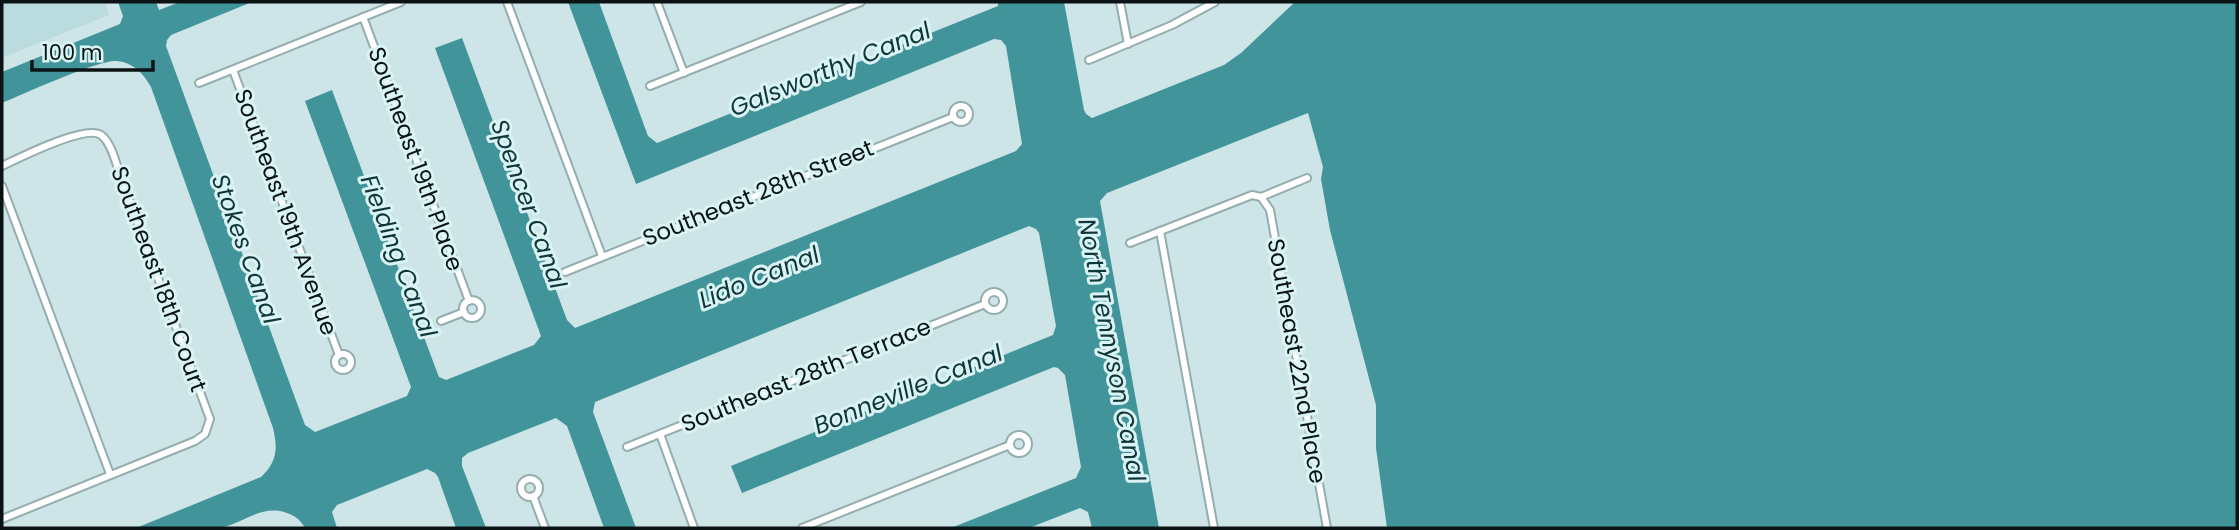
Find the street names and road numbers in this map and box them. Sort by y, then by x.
street label: Southeast 19th Place [361,43,471,275]
street label: Southeast 19th Avenue [227,84,345,340]
street label: Southeast 28th Street [638,132,878,254]
street label: Southeast 18th Court [103,162,215,396]
street label: Southeast 22nd Place [1260,236,1334,486]
street label: Southeast 28th Terrace [676,310,936,440]

